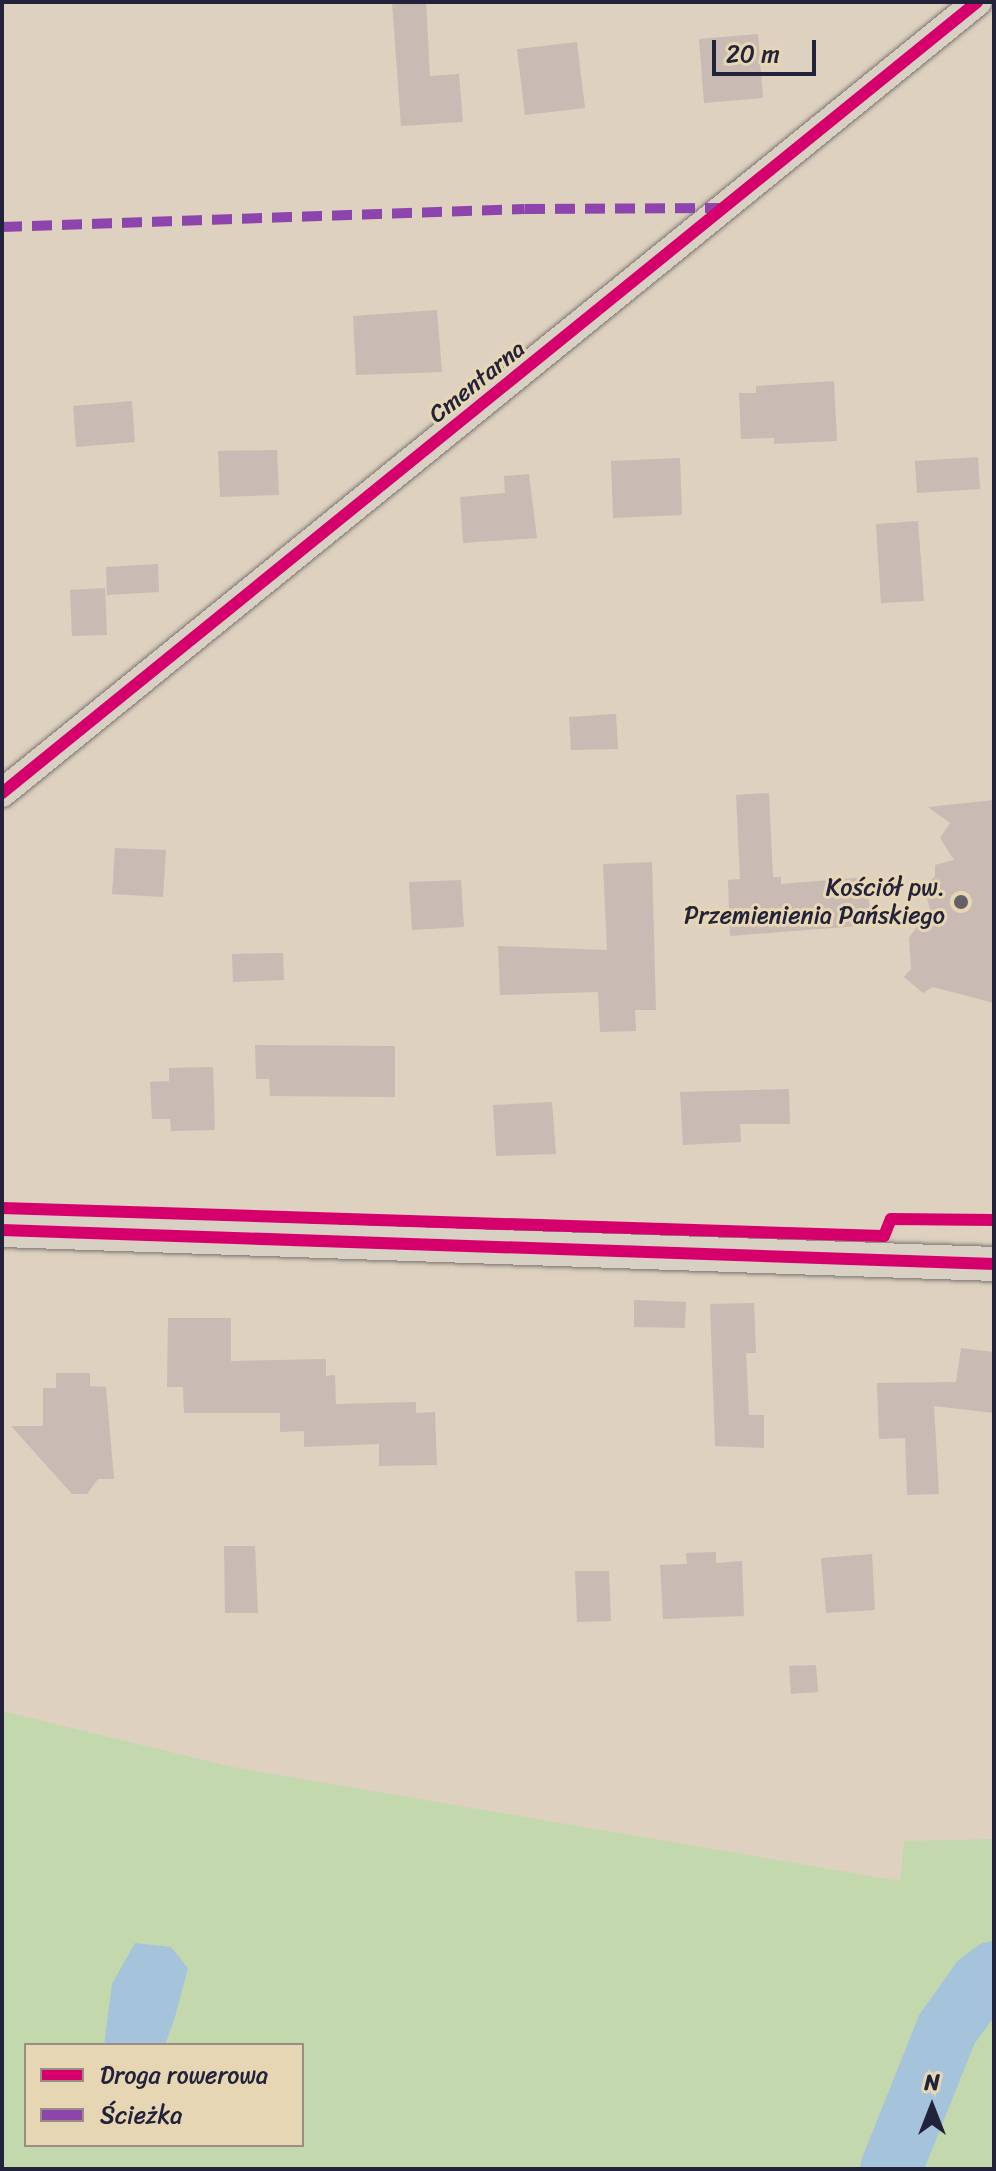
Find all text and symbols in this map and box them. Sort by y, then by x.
scale bar [716,24,820,74]
text: 20 m [726,33,780,75]
street label: Cmentarna [423,335,531,429]
place label: Kościół pw. Przemienienia Pańskiego [685,874,945,930]
marker: Kościół pw. Przemienienia Pańskiego [952,893,970,911]
legend [24,2043,304,2147]
text: Droga rowerowa [100,2054,268,2096]
text: N [924,2063,940,2102]
north arrow [892,2067,972,2147]
text: Ścieżka [100,2094,182,2136]

